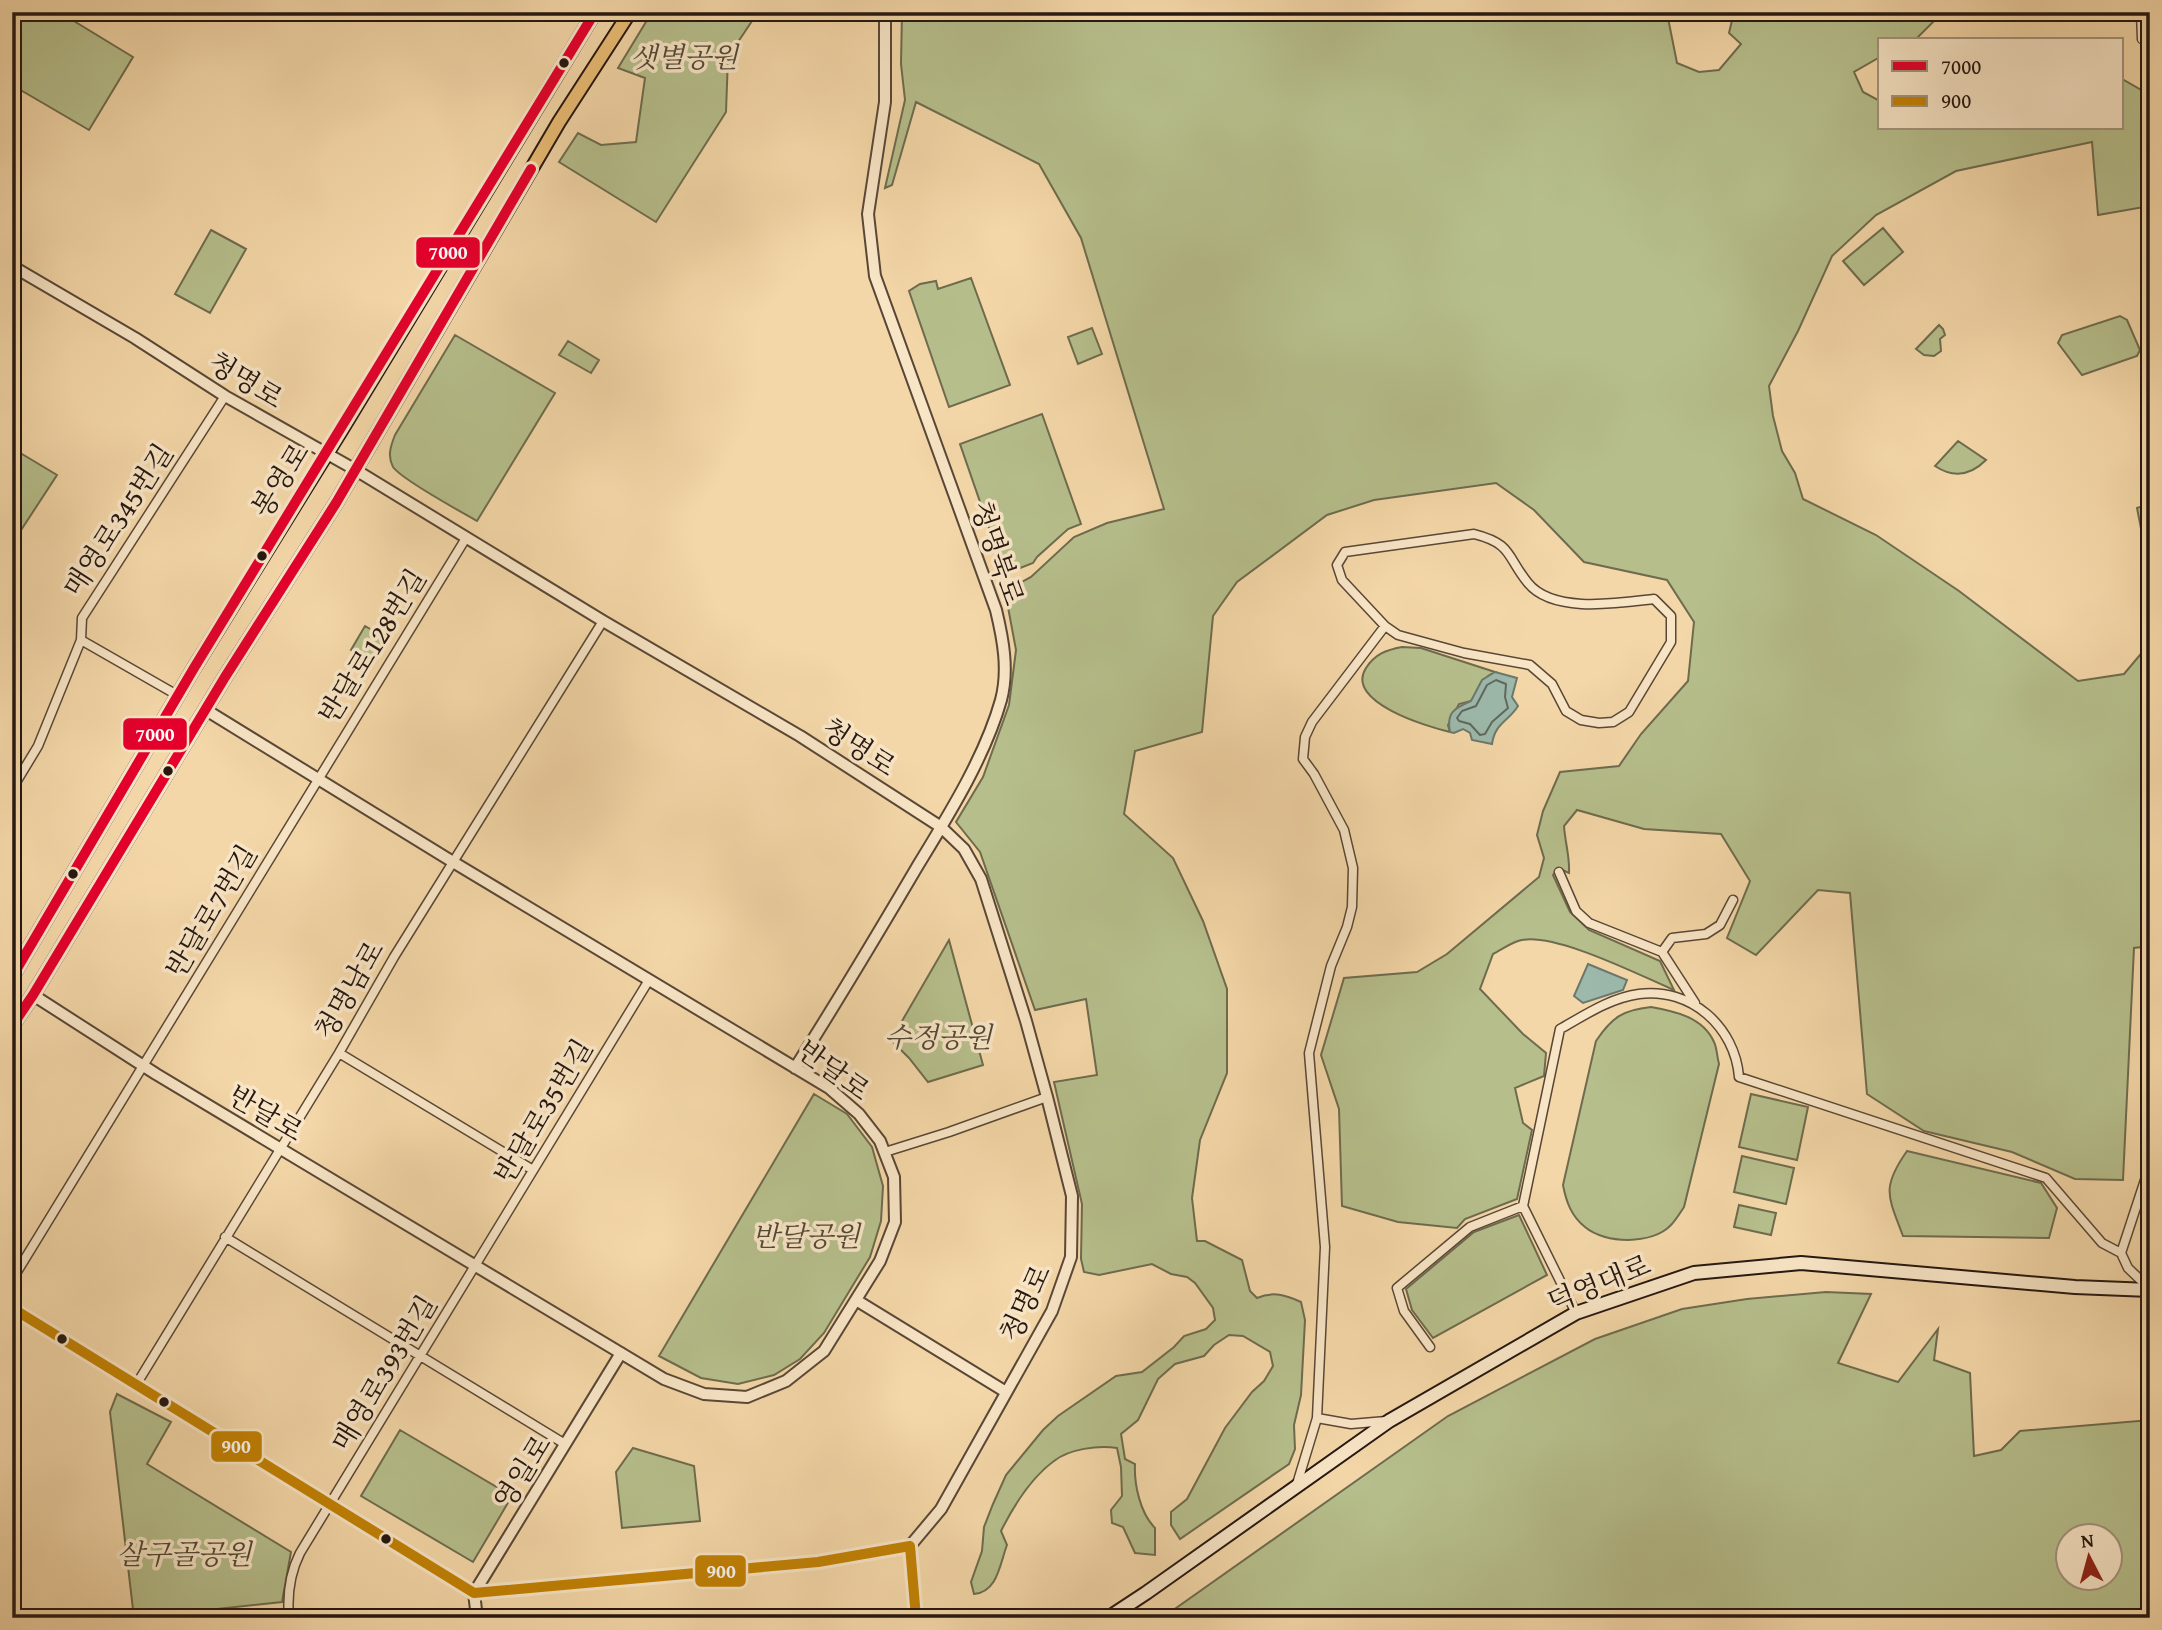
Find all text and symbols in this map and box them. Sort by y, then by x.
park label: 샛별공원 [630,36,740,77]
legend [1878,38,2124,130]
text: 7000 [1941,51,1981,82]
unlabelled marker [557,56,571,70]
text: 900 [1941,85,1971,116]
line badge: 7000 [415,236,481,269]
text: 7000 [428,238,468,266]
street label: 청명로 [201,341,292,418]
street label: 봉영로 [241,434,318,525]
street label: 매영로345번길 [53,435,183,605]
street label: 청명북로 [961,495,1035,611]
unlabelled marker [255,549,269,563]
street label: 반달로128번길 [308,560,436,731]
street label: 청명로 [814,707,904,786]
line badge: 7000 [122,717,188,751]
text: 7000 [135,720,175,748]
unlabelled marker [161,764,175,778]
street label: 반달로7번길 [155,836,266,985]
unlabelled marker [66,867,80,881]
street label: 청명남로 [304,933,393,1047]
park label: 수정공원 [884,1016,994,1057]
street label: 반달로 [789,1029,879,1110]
street label: 반달로35번길 [483,1031,602,1191]
street label: 반달로 [221,1074,312,1151]
park label: 반달공원 [752,1215,862,1256]
street label: 덕영대로 [1541,1243,1657,1322]
street label: 청명로 [989,1257,1060,1348]
street label: 매영로393번길 [321,1287,446,1459]
unlabelled marker [55,1332,69,1346]
unlabelled marker [157,1395,171,1409]
street label: 영일로 [483,1426,560,1517]
line badge: 900 [210,1430,263,1463]
text: 900 [221,1432,251,1460]
north arrow [2054,1522,2124,1592]
text: N [2079,1525,2095,1555]
unlabelled marker [379,1532,393,1546]
park label: 살구골공원 [116,1533,254,1574]
line badge: 900 [694,1554,747,1588]
text: 900 [706,1557,736,1585]

